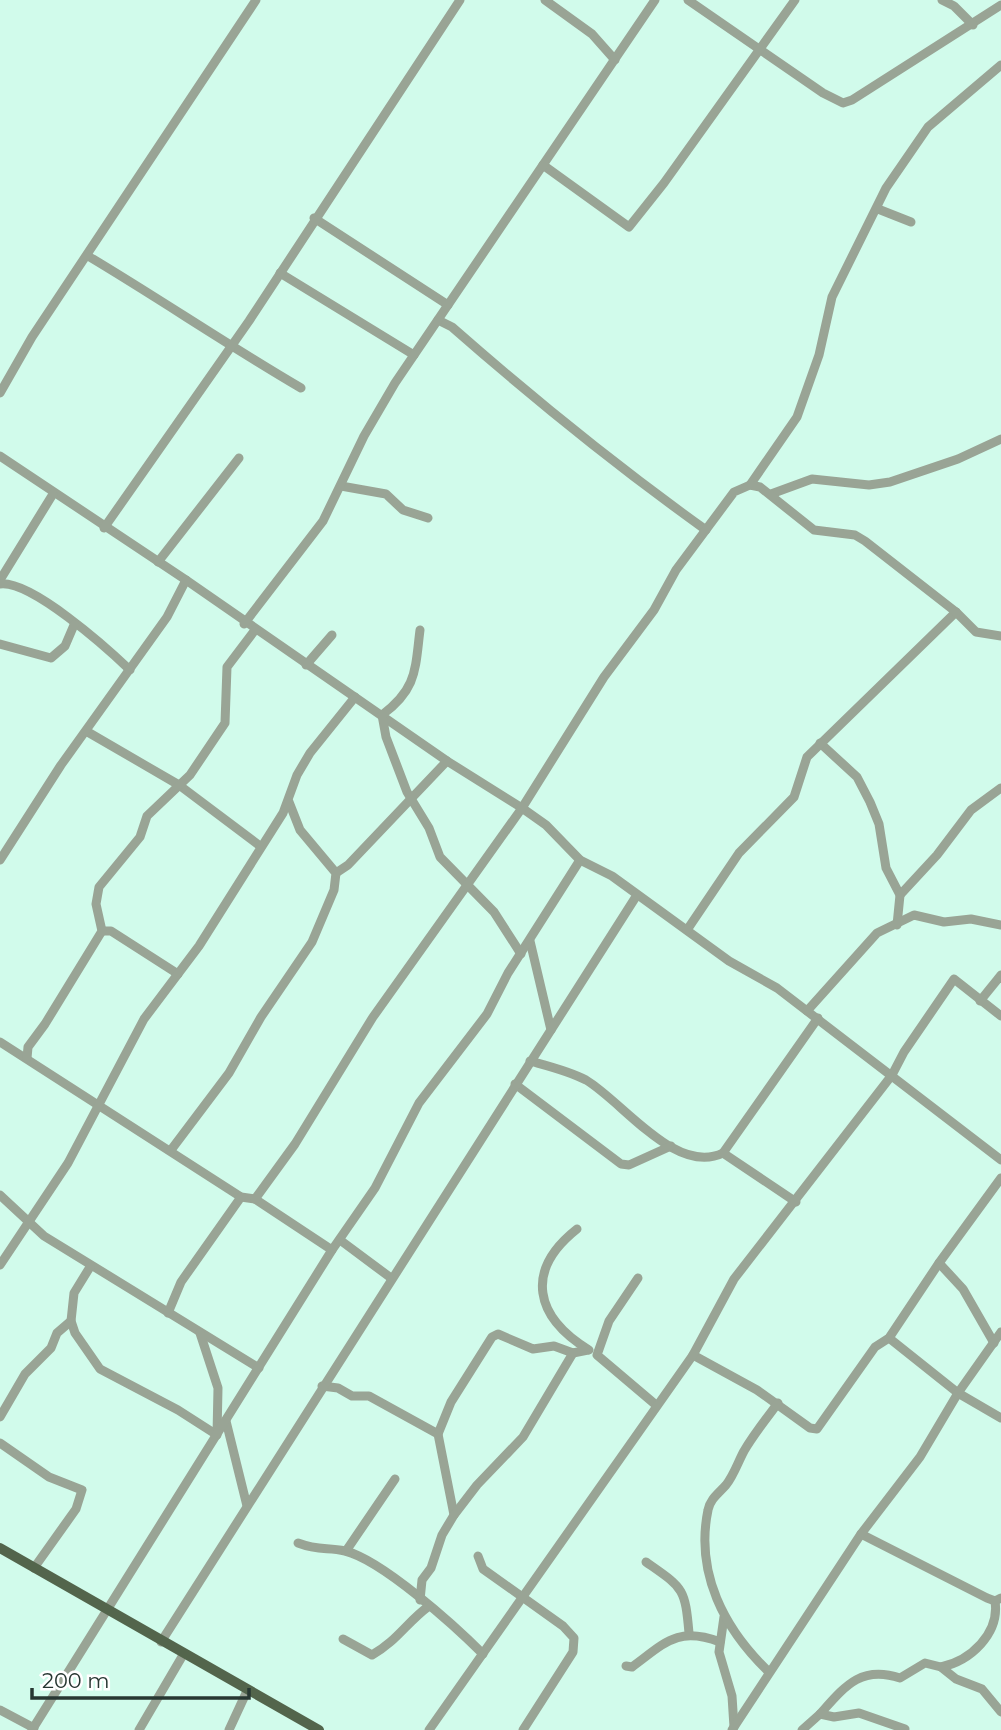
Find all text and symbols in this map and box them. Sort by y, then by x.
scale bar [32,1656,248,1700]
text: 200 m [42,1668,109,1693]

